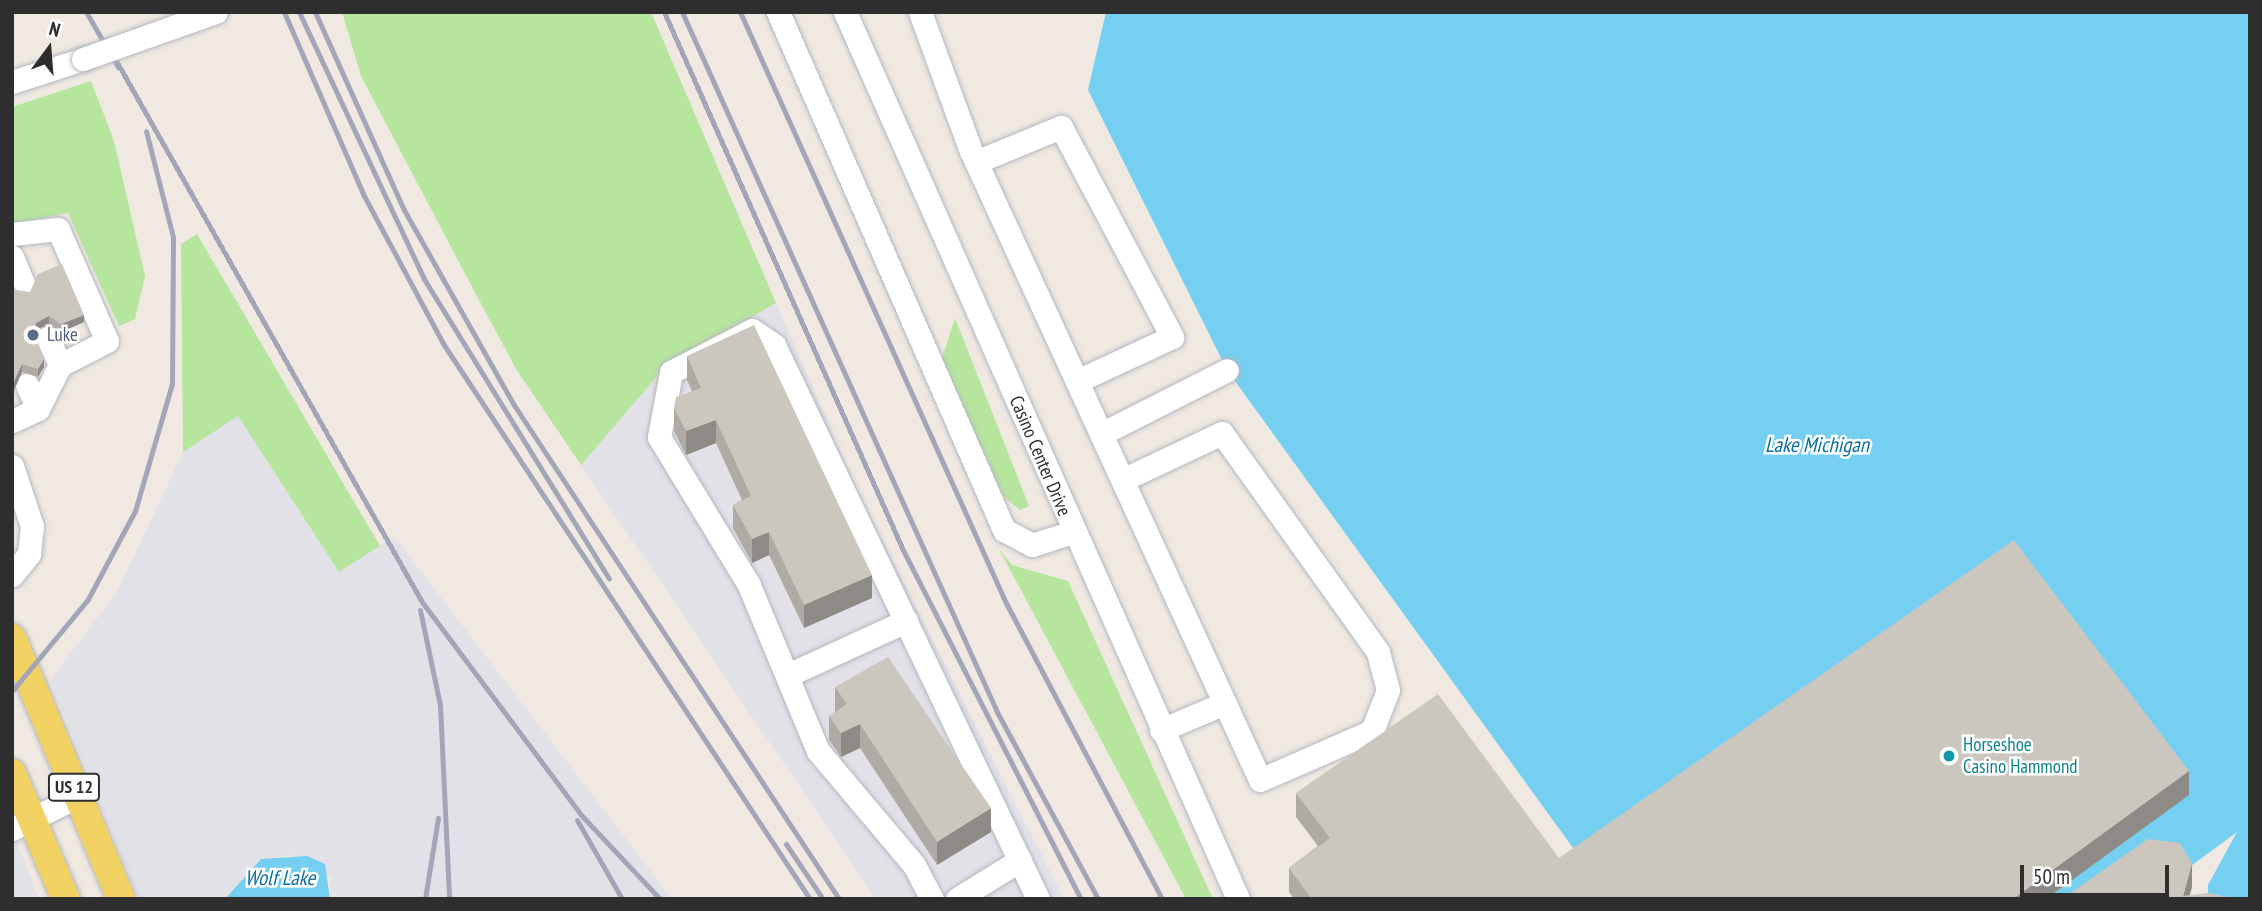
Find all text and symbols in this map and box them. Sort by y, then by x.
north arrow [14,14,84,84]
text: N [47,16,63,42]
place label: Luke [47,324,78,346]
marker: Luke [25,327,41,343]
street label: Casino Center Drive [1004,393,1076,519]
water label: Lake Michigan [1765,432,1869,458]
place label: Horseshoe Casino Hammond [1963,734,2077,778]
marker: Horseshoe Casino Hammond [1941,748,1957,764]
road number: US 12 [48,772,100,802]
scale bar [2024,852,2173,896]
text: 50 m [2033,863,2070,890]
water label: Wolf Lake [245,865,315,891]

